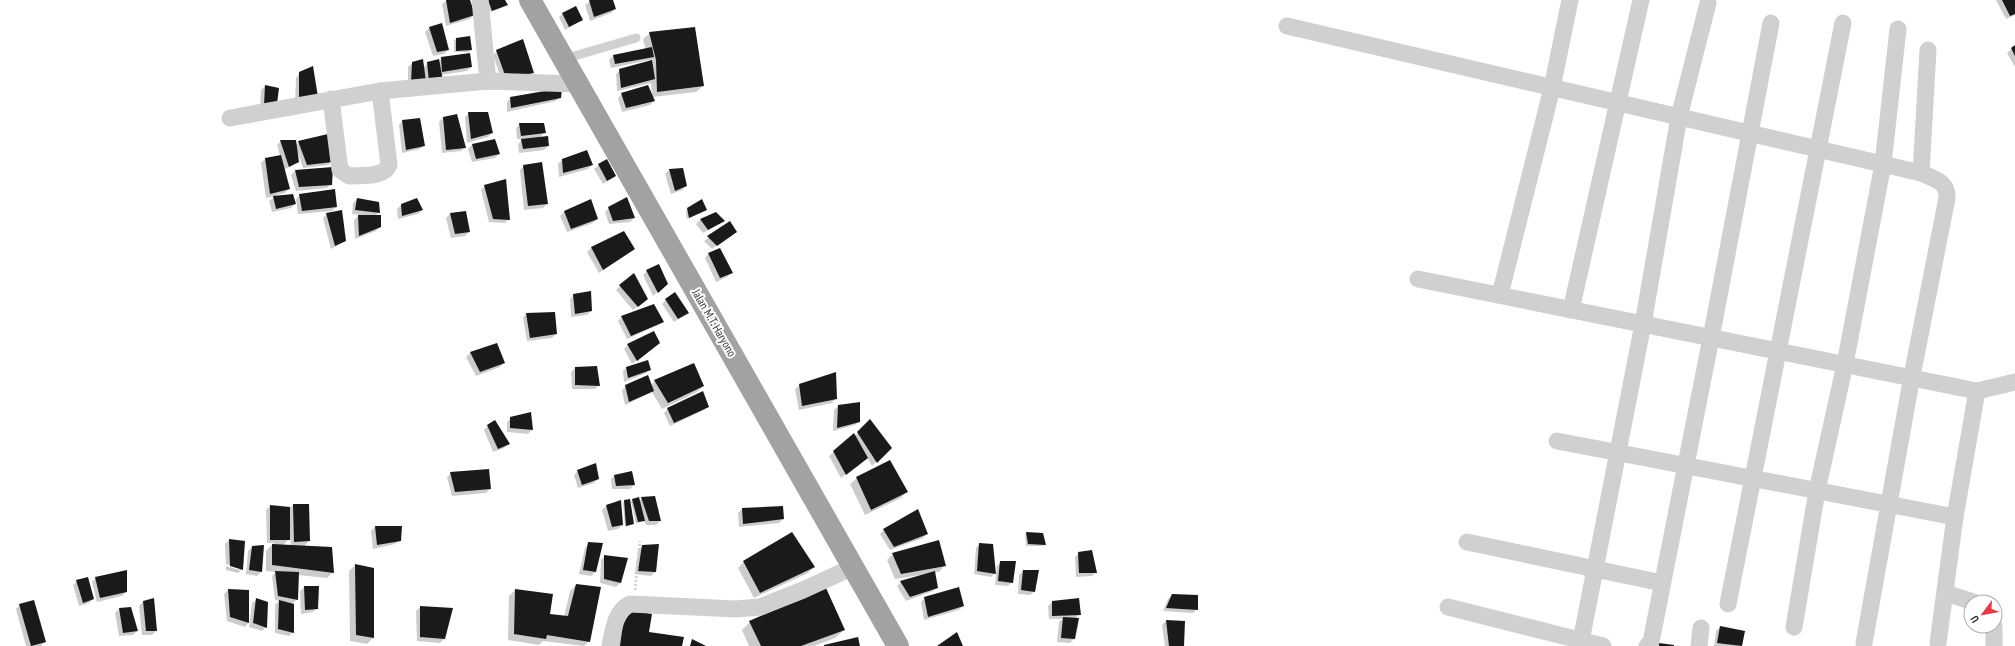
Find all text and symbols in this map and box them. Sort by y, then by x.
street label: Jalan M.T. Haryono [689,285,740,359]
north arrow [1963,594,2003,634]
text: U [1967,613,1982,625]

